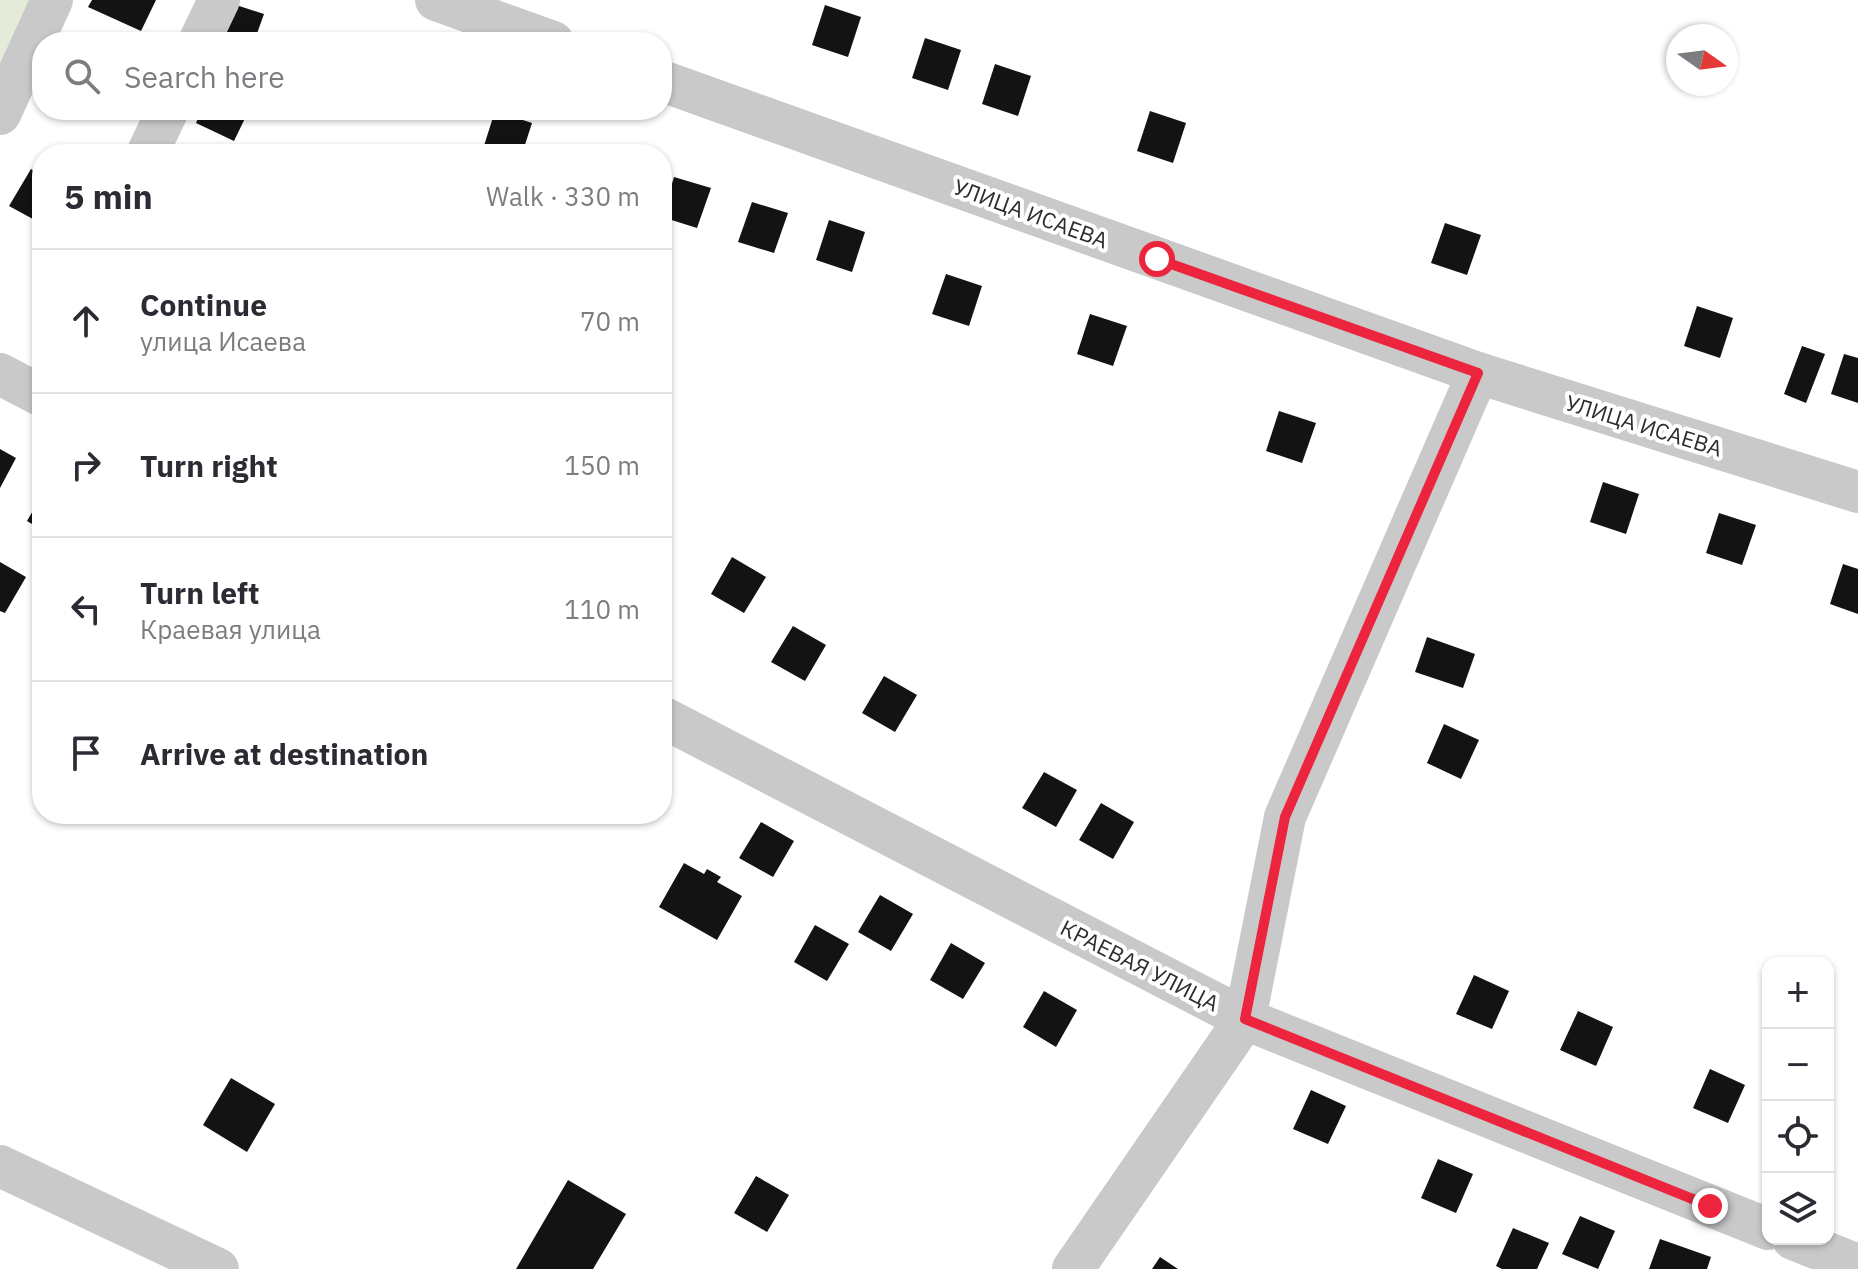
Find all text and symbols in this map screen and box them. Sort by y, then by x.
north arrow [1666,24,1738,96]
search box [32,32,672,120]
icon: search [60,54,104,98]
text: Search here [124,57,285,96]
street label: УЛИЦА ИСАЕВА [950,172,1112,254]
text: 5 min [64,174,153,218]
text: Walk · 330 m [486,179,640,213]
route start [1139,241,1175,277]
text: Continue [140,285,267,324]
icon: ahead [64,299,108,343]
text: 70 m [580,304,640,338]
text: улица Исаева [140,324,306,358]
street label: УЛИЦА ИСАЕВА [1562,387,1726,463]
icon: right [64,443,108,487]
text: Turn right [140,446,278,485]
text: 150 m [564,448,640,482]
text: Turn left [140,573,259,612]
icon: left [64,587,108,631]
text: 110 m [564,592,640,626]
text: Краевая улица [140,612,321,646]
icon: arrive [64,731,108,775]
text: Arrive at destination [140,734,428,773]
street label: КРАЕВАЯ УЛИЦА [1056,913,1224,1017]
map controls [1762,957,1834,1245]
button: + [1762,957,1834,1029]
button: − [1762,1029,1834,1101]
button: locate [1762,1101,1834,1173]
button: layers [1762,1173,1834,1245]
route end [1692,1188,1728,1224]

